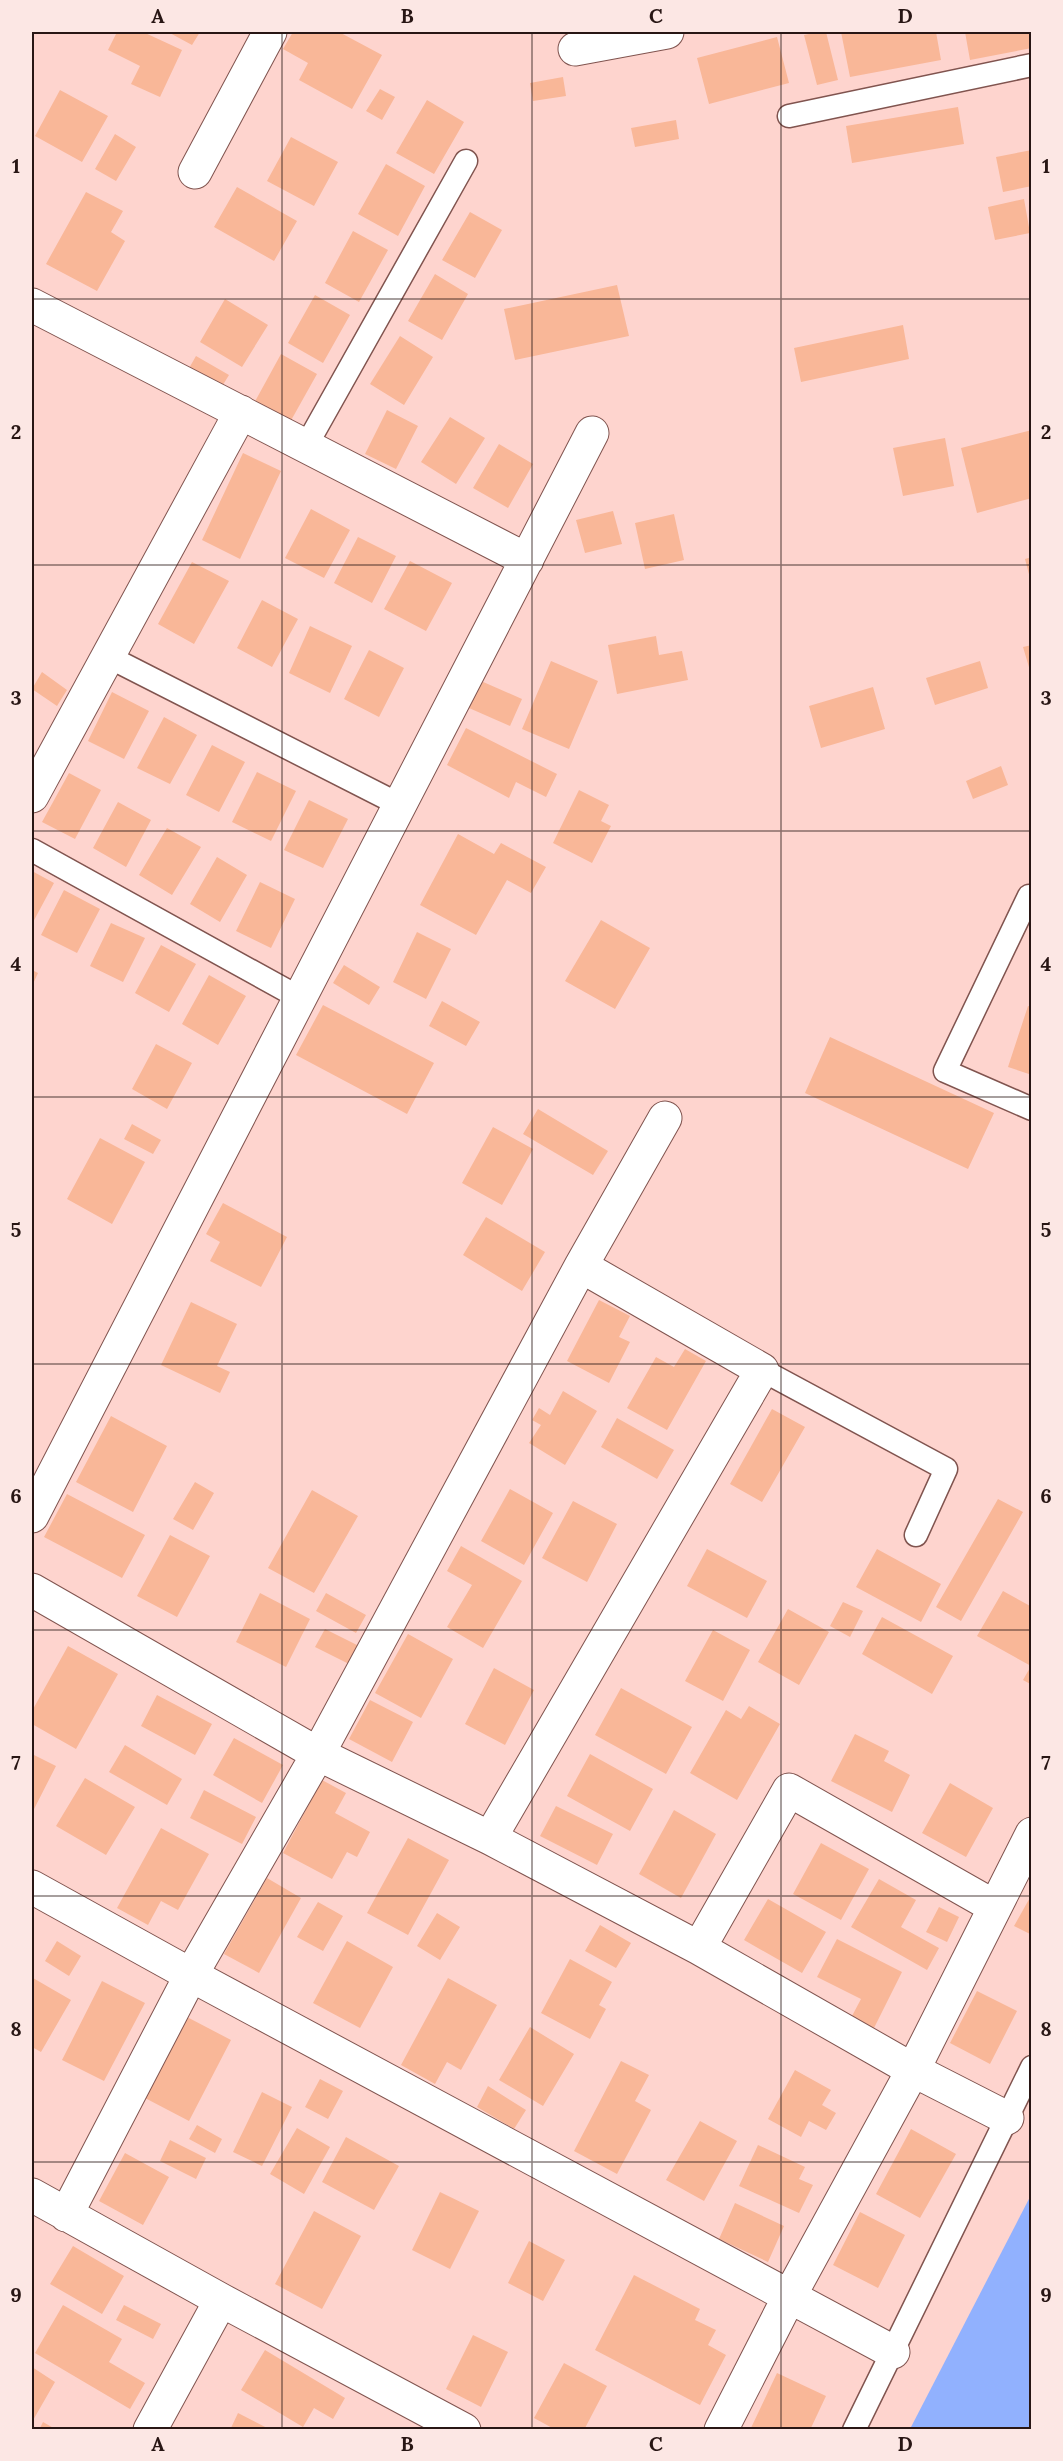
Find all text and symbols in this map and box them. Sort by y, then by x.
text: A [151,3,165,28]
text: B [400,3,414,28]
text: C [649,3,663,28]
text: D [897,3,913,28]
text: 1 [12,153,20,178]
text: 1 [1042,153,1050,178]
text: 2 [11,419,21,444]
text: 2 [1041,419,1051,444]
text: 3 [10,685,22,710]
text: 3 [1040,685,1052,710]
text: 4 [11,951,22,976]
text: 4 [1041,951,1052,976]
text: 5 [11,1217,22,1242]
text: 5 [1041,1217,1052,1242]
text: 6 [10,1483,22,1508]
text: 6 [1040,1483,1052,1508]
text: 7 [11,1750,21,1775]
text: 7 [1041,1750,1051,1775]
text: 8 [10,2016,22,2041]
text: 8 [1040,2016,1052,2041]
text: 9 [10,2282,22,2307]
text: 9 [1040,2282,1052,2307]
text: A [151,2431,165,2456]
text: B [400,2431,414,2456]
text: C [649,2431,663,2456]
text: D [897,2431,913,2456]

